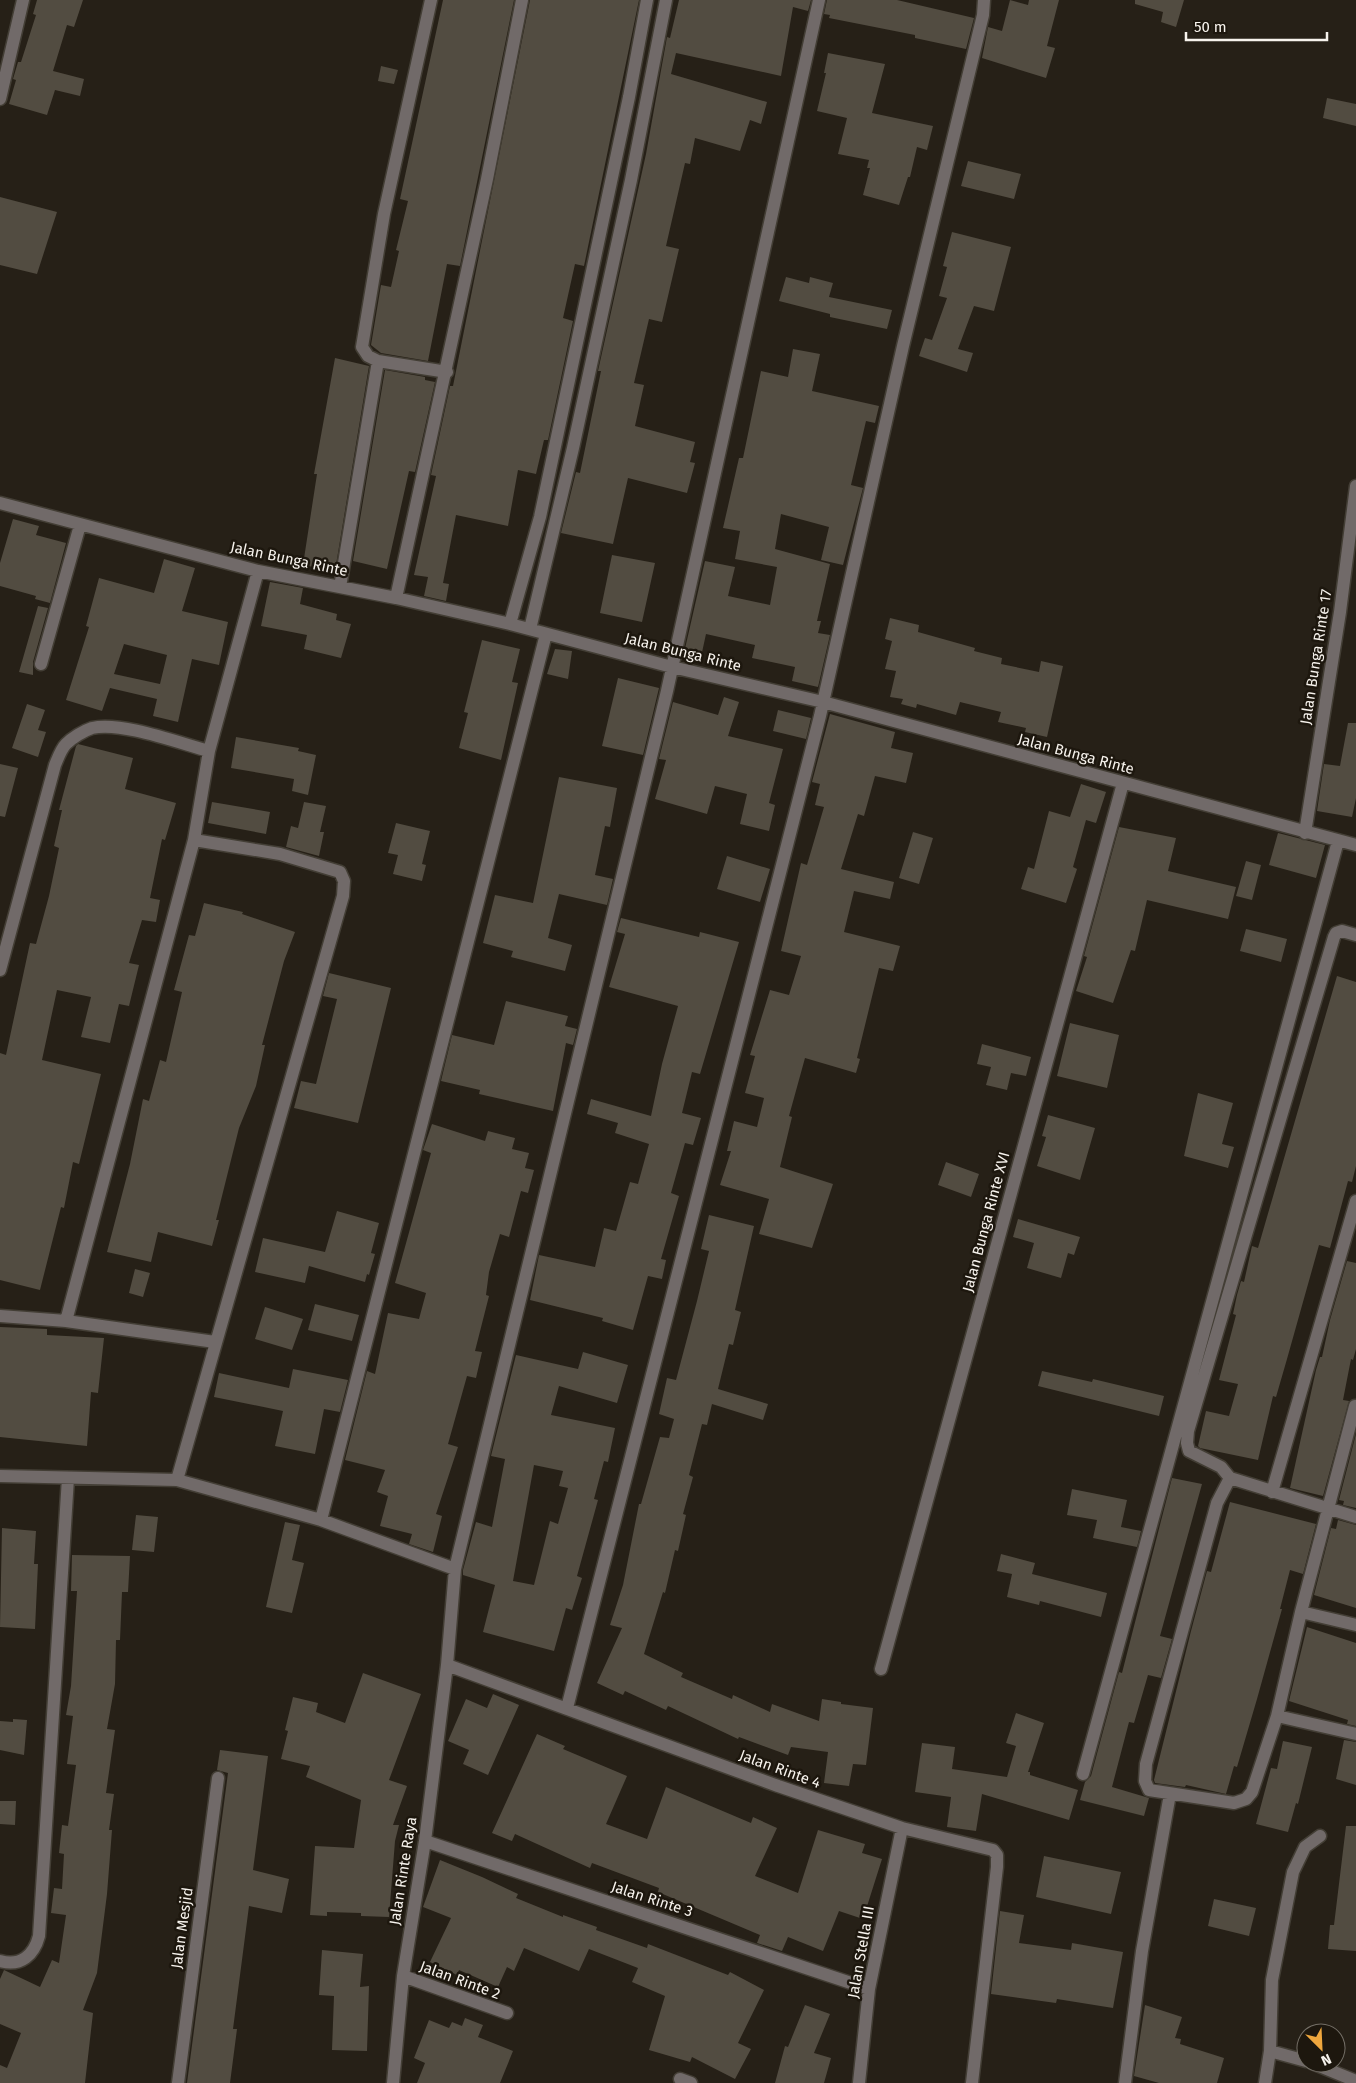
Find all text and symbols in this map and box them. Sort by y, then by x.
scale bar [1186,10,1327,42]
text: 50 m [1194,18,1227,36]
street label: Jalan Bunga Rinte [229,538,349,580]
street label: Jalan Bunga Rinte 17 [1296,588,1336,726]
street label: Jalan Bunga Rinte [623,629,743,675]
street label: Jalan Bunga Rinte [1016,730,1136,778]
street label: Jalan Bunga Rinte XVI [959,1150,1013,1294]
street label: Jalan Rinte 4 [737,1746,823,1792]
street label: Jalan Rinte Raya [386,1816,420,1926]
street label: Jalan Rinte 3 [609,1877,695,1921]
street label: Jalan Mesjid [167,1886,197,1970]
street label: Jalan Stella III [844,1904,878,2000]
street label: Jalan Rinte 2 [417,1957,503,2003]
north arrow [1296,2023,1346,2073]
text: N [1318,2050,1334,2069]

